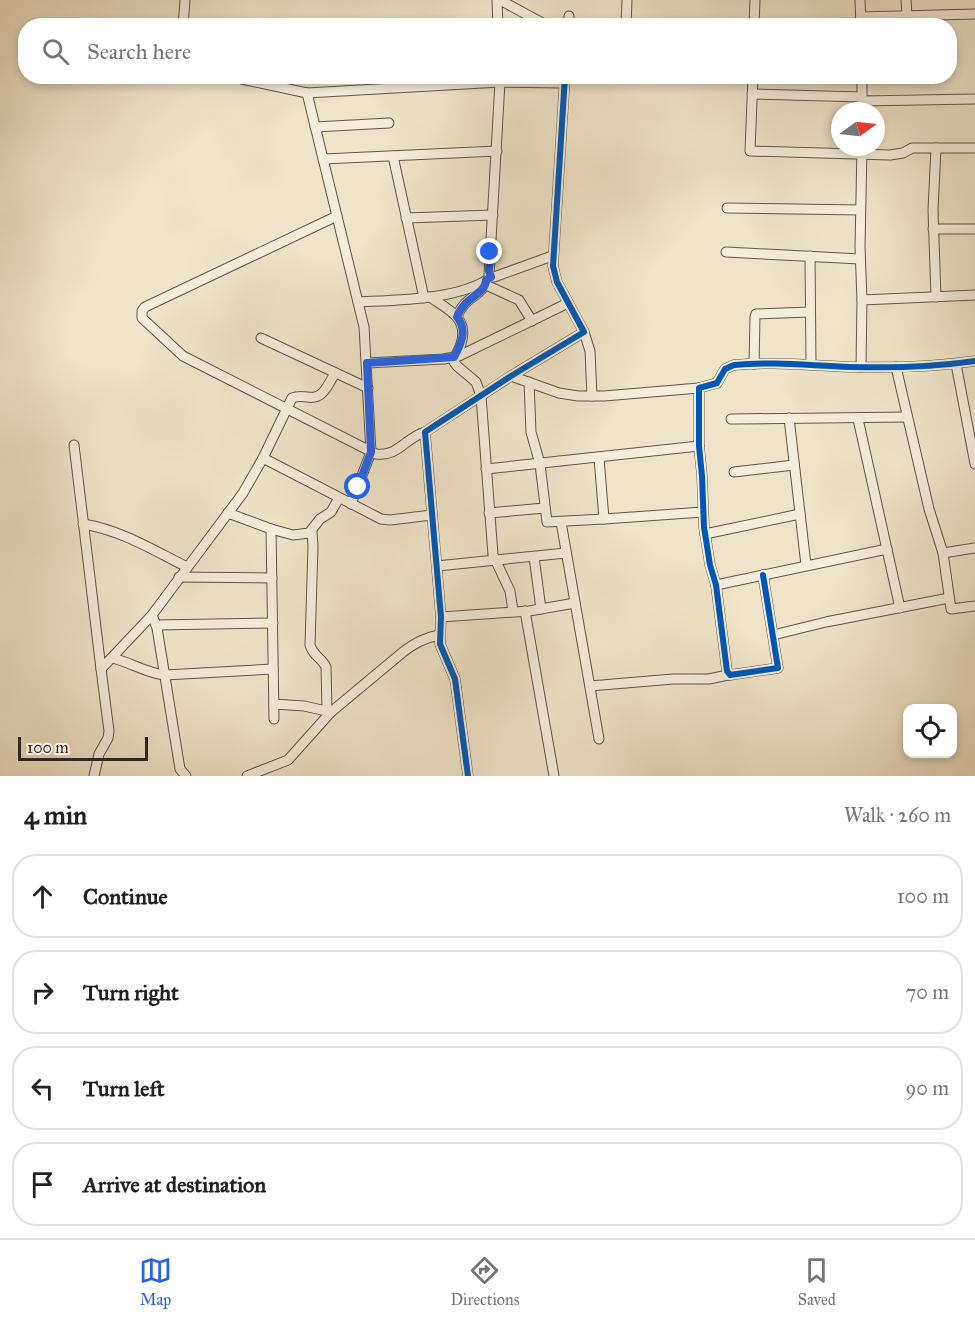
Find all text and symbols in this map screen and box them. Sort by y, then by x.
search box [18,18,957,84]
icon: search [39,35,72,68]
text: Search here [87,38,191,65]
north arrow [831,102,885,156]
route end [476,238,502,264]
route start [344,473,370,499]
map controls [903,704,957,758]
button: locate [903,704,957,758]
scale bar [18,734,148,762]
text: 100 m [27,738,69,757]
text: 4 min [24,799,87,831]
text: Walk · 260 m [844,803,951,827]
icon: ahead [26,880,59,913]
text: Continue [83,883,168,910]
text: 100 m [897,884,949,908]
icon: right [26,976,59,1009]
text: Turn right [83,979,179,1006]
text: 70 m [906,980,949,1004]
icon: left [26,1072,59,1105]
text: Turn left [83,1075,165,1102]
text: 90 m [906,1076,949,1100]
icon: arrive [26,1168,59,1201]
text: Arrive at destination [83,1171,266,1198]
tab: Map [139,1254,172,1309]
tab: Directions [450,1254,519,1309]
tab: Saved [798,1254,836,1309]

